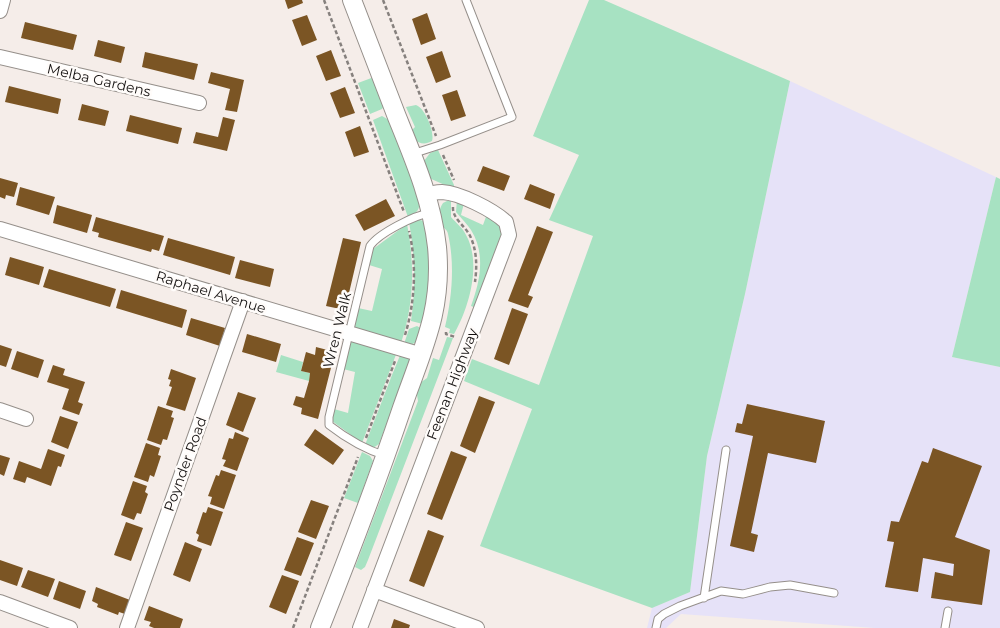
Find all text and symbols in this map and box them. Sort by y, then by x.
street label: Melba Gardens [45,59,153,101]
street label: Raphael Avenue [154,267,268,317]
street label: Wren Walk [319,290,355,370]
street label: Feenan Highway [422,325,482,442]
street label: Poynder Road [160,414,210,514]

